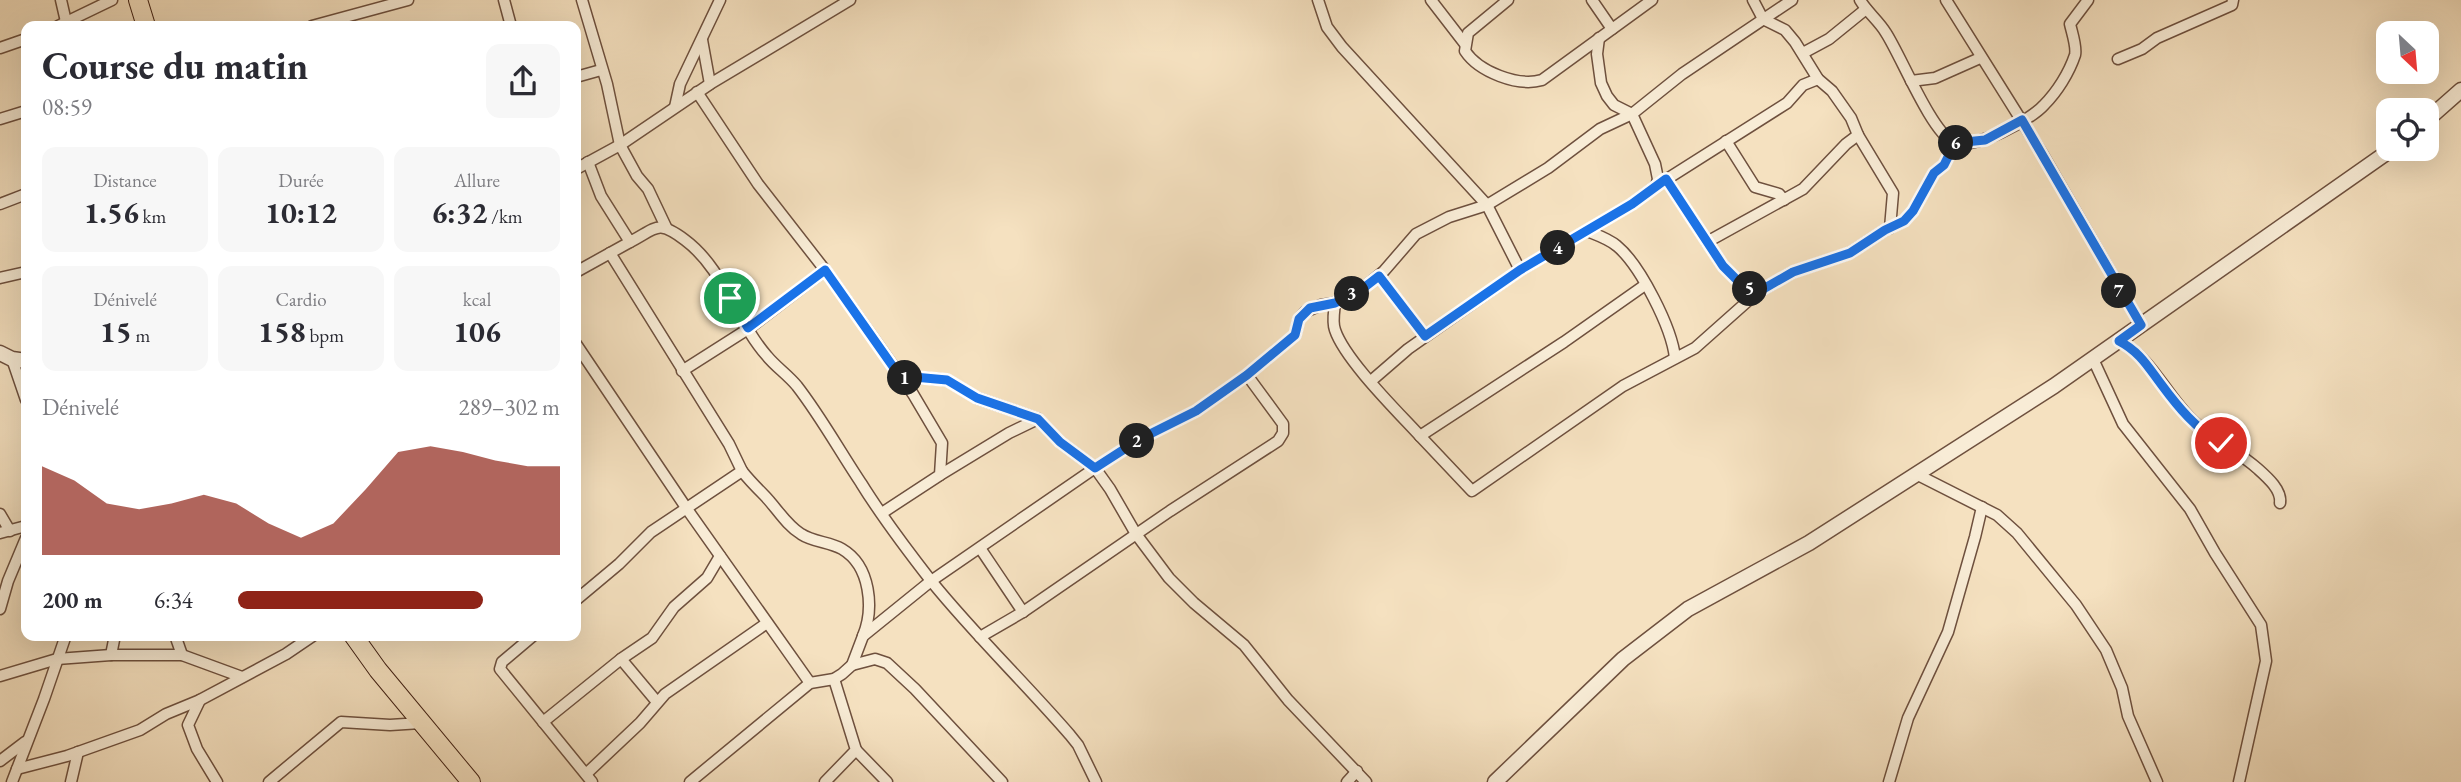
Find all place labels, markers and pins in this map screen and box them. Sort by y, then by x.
pin: 6 [1938,125,1974,160]
pin: 4 [1540,230,1576,266]
pin [700,268,760,328]
pin: 5 [1732,272,1768,306]
pin: 7 [2102,274,2136,308]
pin: 3 [1334,276,1370,312]
pin: 1 [888,360,922,396]
pin [2191,413,2251,473]
pin: 2 [1120,424,1154,458]

